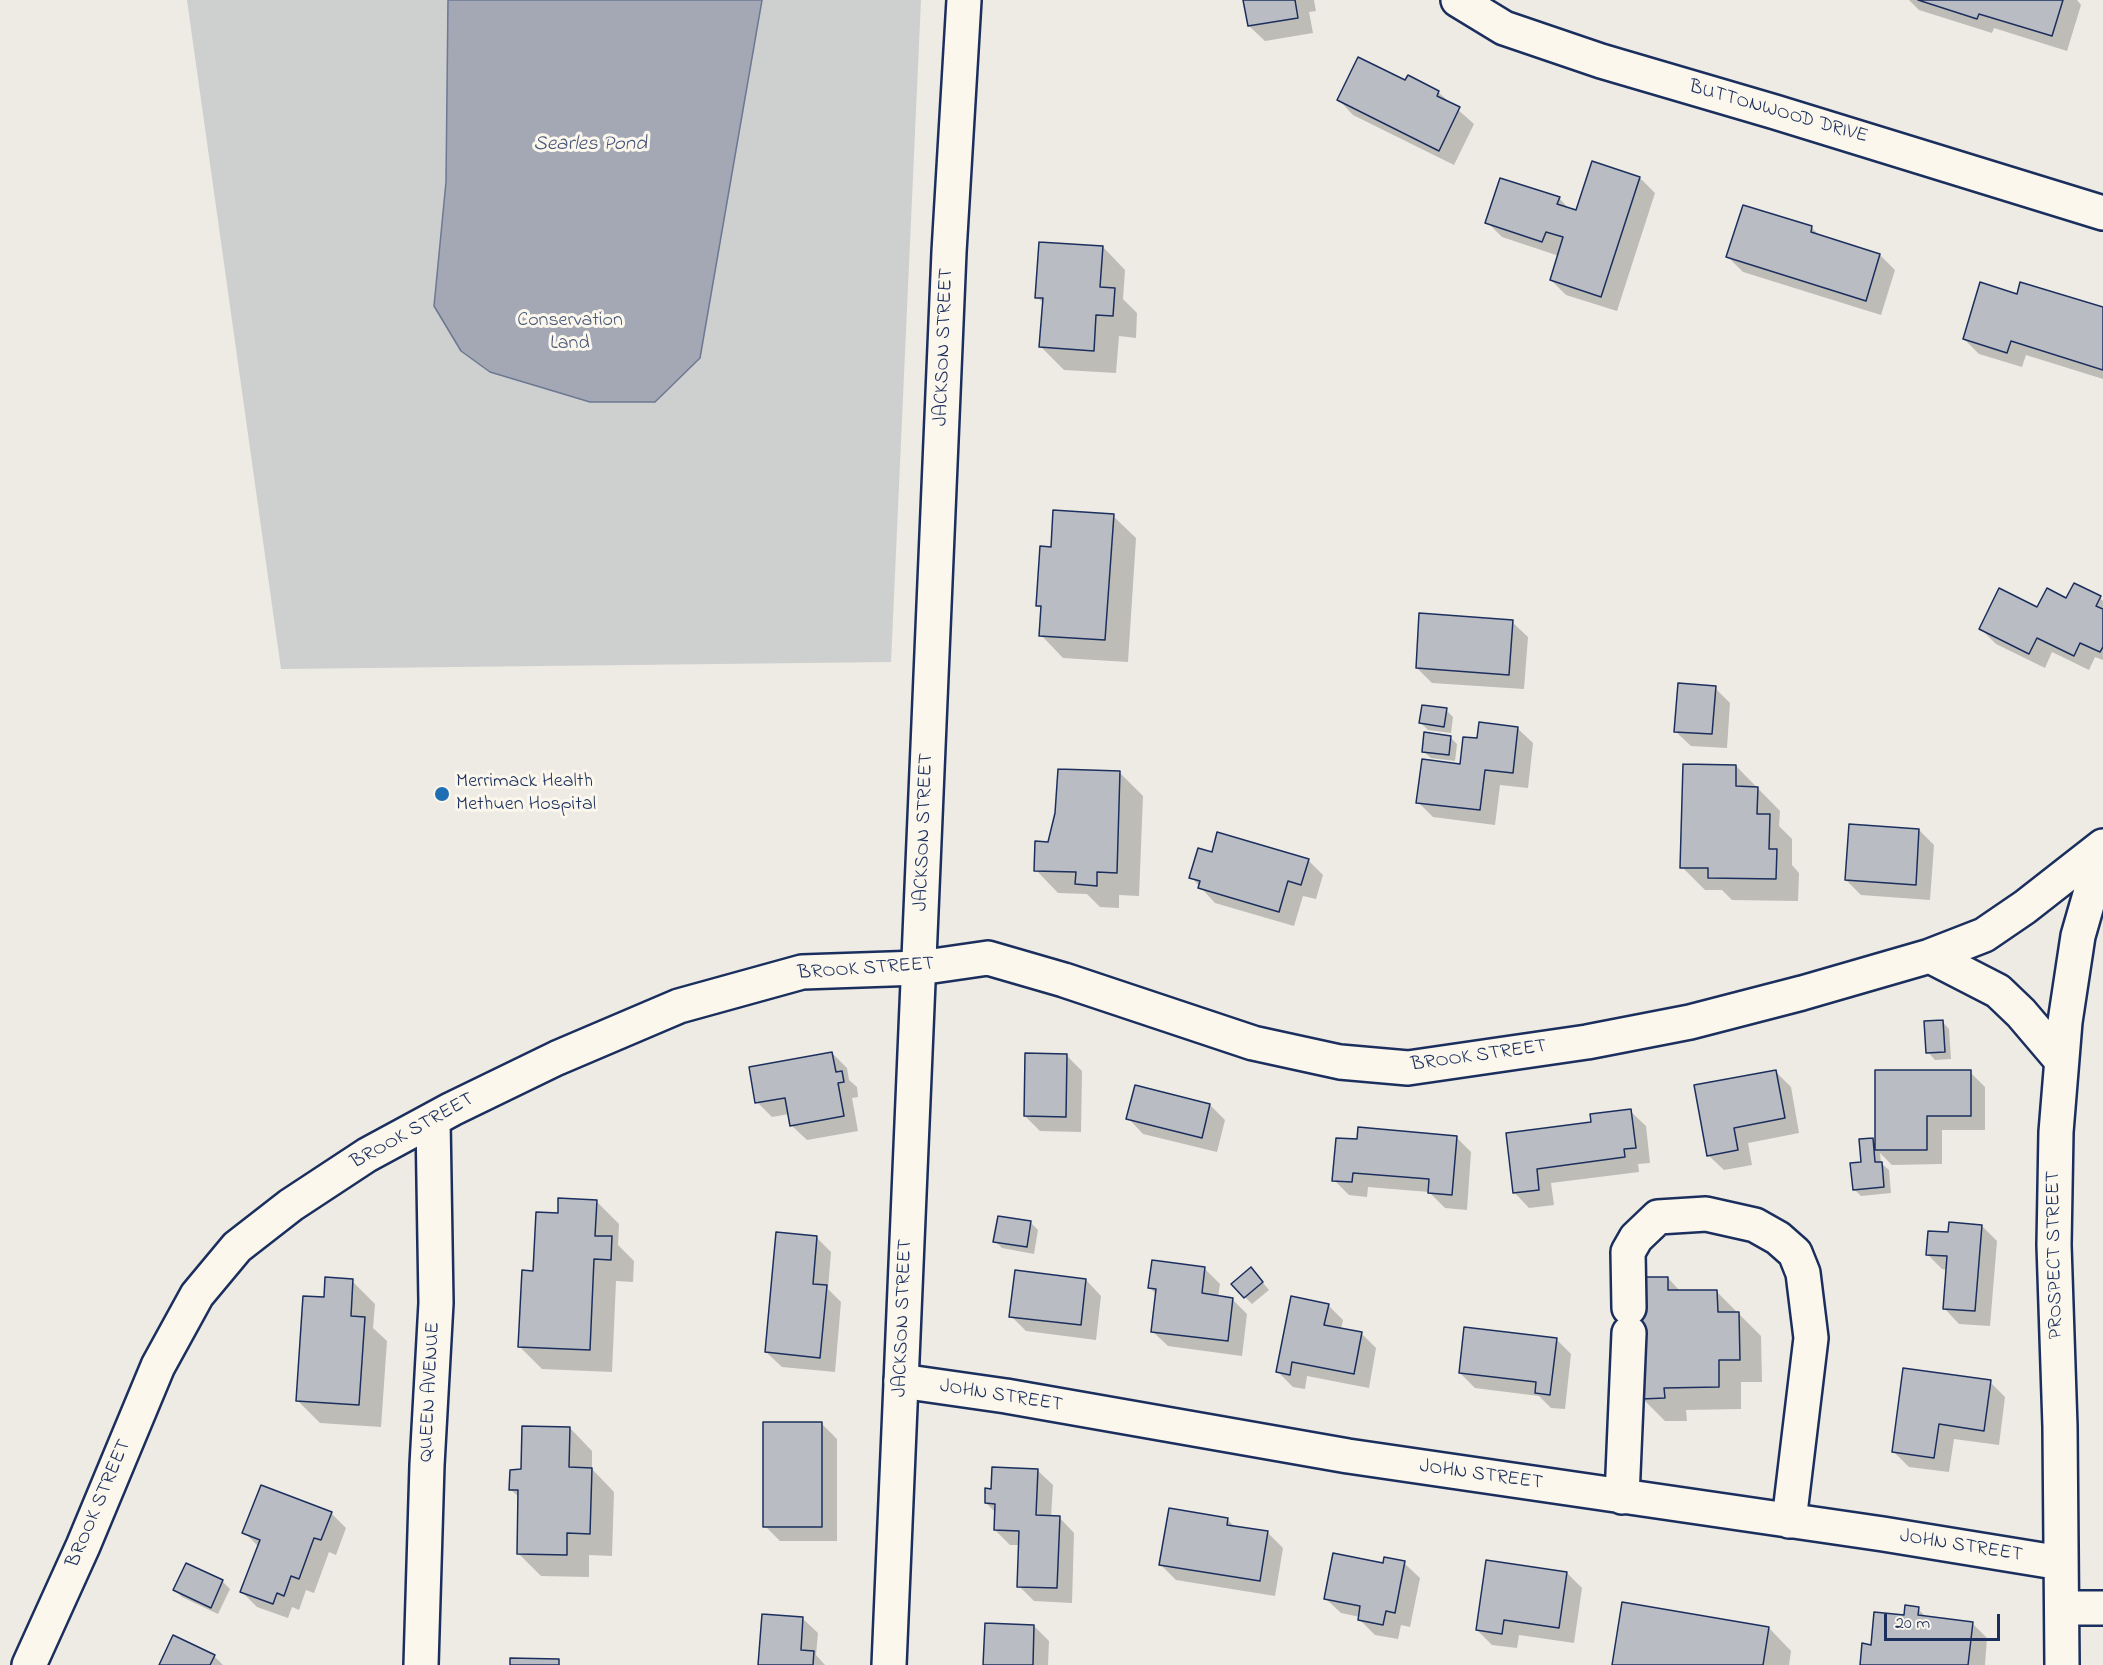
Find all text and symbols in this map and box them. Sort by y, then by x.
street label: BUTTONWOOD DRIVE [1686,76,1870,150]
water label: Searles Pond [533,133,647,159]
street label: JACKSON STREET [930,267,960,427]
park label: Conservation Land [517,310,623,357]
street label: JACKSON STREET [910,752,940,912]
place label: Merrimack Health Methuen Hospital [456,771,596,818]
marker: Merrimack Health Methuen Hospital [433,785,451,803]
street label: BROOK STREET [797,953,935,987]
street label: BROOK STREET [1410,1036,1548,1078]
street label: BROOK STREET [347,1088,479,1176]
street label: PROSPECT STREET [2043,1170,2069,1340]
street label: JACKSON STREET [889,1238,919,1398]
street label: QUEEN AVENUE [415,1321,447,1463]
street label: JOHN STREET [938,1375,1064,1419]
street label: BROOK STREET [62,1436,138,1572]
street label: JOHN STREET [1418,1455,1544,1497]
street label: JOHN STREET [1898,1525,2024,1569]
scale bar [1887,1602,2002,1640]
text: 20 m [1895,1611,1930,1637]

